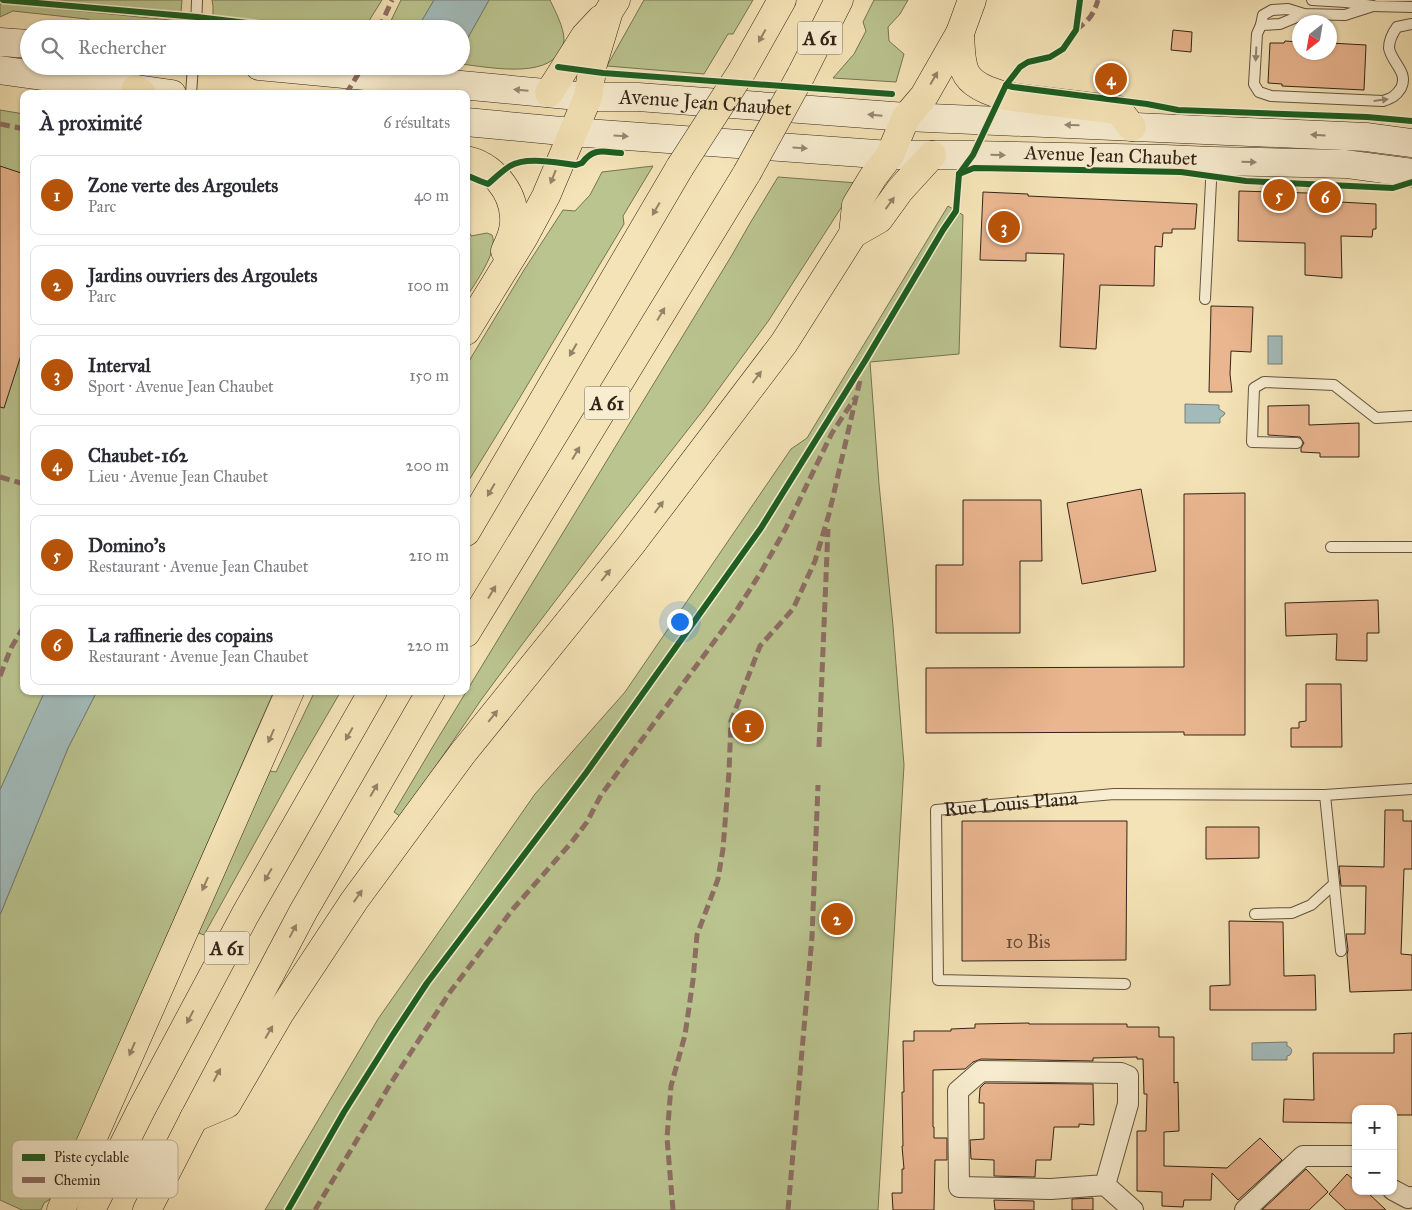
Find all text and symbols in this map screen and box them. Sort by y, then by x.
north arrow [1292,15,1337,60]
search box [20,20,470,75]
road number: A 61 [798,22,842,54]
one-way arrow [758,28,766,43]
icon: search [38,34,66,62]
text: Rechercher [78,36,166,59]
one-way arrow [1251,47,1259,63]
pin: 4 [1095,60,1127,98]
one-way arrow [930,70,938,85]
street label: Avenue Jean Chaubet [618,85,793,120]
one-way arrow [512,86,528,94]
one-way arrow [1373,96,1389,104]
text: À proximité [40,110,142,136]
one-way arrow [866,110,882,118]
text: 6 résultats [383,113,450,132]
one-way arrow [1064,120,1080,128]
one-way arrow [1309,131,1325,139]
one-way arrow [613,132,629,140]
street label: Avenue Jean Chaubet [1023,140,1198,171]
one-way arrow [793,145,809,153]
one-way arrow [990,151,1006,159]
one-way arrow [1241,158,1257,166]
one-way arrow [549,170,557,184]
text: Zone verte des Argoulets [88,174,278,197]
pin: 5 [1263,176,1295,214]
pin: 6 [1309,178,1341,216]
text: 1 [54,186,60,205]
text: 40 m [414,186,449,205]
one-way arrow [885,196,895,210]
text: Parc [88,197,116,216]
one-way arrow [651,203,660,216]
pin: 3 [988,208,1020,246]
text: Jardins ouvriers des Argoulets [88,264,317,287]
text: 2 [53,276,61,295]
text: 100 m [407,276,449,295]
text: Parc [88,287,116,306]
one-way arrow [656,308,665,321]
one-way arrow [569,343,578,356]
text: Interval [88,354,151,377]
text: 3 [54,366,60,385]
text: 150 m [409,366,449,385]
one-way arrow [752,371,763,384]
text: Sport · Avenue Jean Chaubet [88,377,274,396]
road number: A 61 [584,386,630,419]
text: Chaubet-162 [88,444,188,467]
one-way arrow [572,446,581,459]
text: 4 [53,456,61,475]
text: 200 m [406,456,449,475]
text: Lieu · Avenue Jean Chaubet [88,467,268,486]
one-way arrow [487,482,495,497]
one-way arrow [654,501,665,514]
text: Domino's [88,534,165,557]
text: 5 [53,546,61,565]
text: 210 m [409,546,449,565]
text: Restaurant · Avenue Jean Chaubet [88,557,308,576]
one-way arrow [600,569,611,581]
one-way arrow [487,585,496,598]
your location [667,609,693,635]
text: La raffinerie des copains [88,624,273,647]
text: 6 [53,636,61,655]
text: 220 m [407,636,449,655]
text: Restaurant · Avenue Jean Chaubet [88,647,308,666]
pin: 1 [732,707,764,745]
one-way arrow [487,710,498,723]
one-way arrow [344,727,353,740]
one-way arrow [266,729,274,743]
one-way arrow [369,783,378,796]
street label: Rue Louis Plana [943,785,1079,821]
one-way arrow [264,867,272,882]
one-way arrow [200,877,208,891]
one-way arrow [353,889,363,903]
pin: 2 [821,900,853,938]
one-way arrow [289,924,297,938]
road number: A 61 [204,931,250,964]
house number: 10 Bis [1006,931,1050,953]
one-way arrow [186,1010,194,1025]
one-way arrow [264,1026,273,1039]
one-way arrow [128,1042,136,1056]
one-way arrow [213,1067,221,1082]
map controls [1352,1105,1397,1195]
button: + [1352,1105,1397,1150]
legend [12,1140,178,1198]
text: Piste cyclable [54,1149,129,1166]
button: − [1352,1150,1397,1195]
text: Chemin [54,1172,101,1189]

